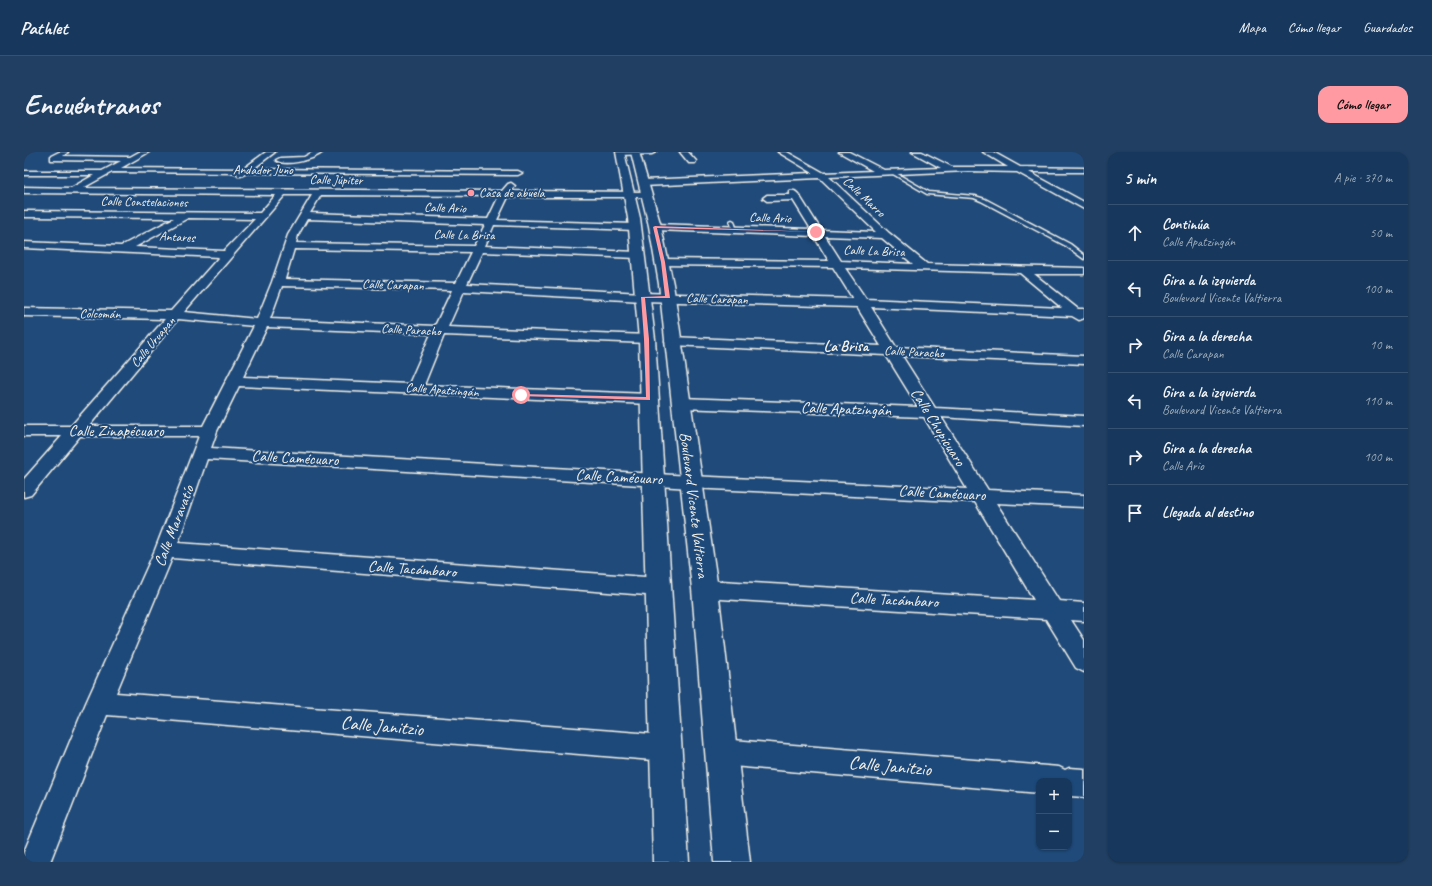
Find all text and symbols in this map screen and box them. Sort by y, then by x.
text: Pathlet [20,16,68,40]
text: Mapa [1239,19,1266,36]
text: Cómo llegar [1288,19,1341,36]
text: Guardados [1363,19,1412,36]
button: Cómo llegar [1318,86,1408,123]
text: Encuéntranos [24,87,159,122]
street label: Andador Juno [233,162,294,178]
text: 5 min [1124,168,1156,189]
text: A pie · 370 m [1334,170,1392,186]
street label: Calle Júpiter [309,172,364,188]
street label: Calle Marro [839,173,890,222]
place label: Casa de abuela [479,185,546,201]
marker: Casa de abuela [466,188,476,198]
street label: Calle Constelaciones [100,193,189,211]
street label: Calle Ario [424,199,468,217]
street label: Calle Ario [749,209,793,227]
text: Continúa [1162,215,1209,234]
icon: ahead [1124,222,1146,244]
route end [807,223,825,241]
text: 50 m [1370,225,1392,241]
street label: Calle La Brisa [433,226,495,244]
street label: Antares [159,228,197,246]
text: Calle Apatzingán [1162,234,1235,250]
street label: Calle La Brisa [843,242,906,260]
text: Gira a la izquierda [1162,271,1255,290]
street label: Calle Carapan [362,276,424,294]
icon: left [1124,278,1146,300]
text: 100 m [1364,281,1392,297]
street label: Calle Carapan [686,290,748,308]
text: Boulevard Vicente Valtierra [1162,290,1281,306]
street label: Colcomán [79,306,122,322]
street label: Calle Uruapan [127,313,179,371]
street label: Calle Paracho [381,320,443,340]
text: Gira a la derecha [1162,327,1251,346]
icon: right [1124,334,1146,356]
district label: La Brisa [824,337,870,356]
text: 10 m [1370,337,1392,353]
street label: Calle Paracho [884,342,946,362]
text: Calle Carapan [1162,346,1224,362]
street label: Calle Apatzingán [405,379,480,401]
text: Gira a la izquierda [1162,383,1255,402]
street label: Calle Chupícuaro [906,384,971,471]
route start [512,386,530,404]
icon: left [1124,390,1146,412]
text: 110 m [1364,393,1392,409]
street label: Calle Apatzingán [801,397,892,421]
text: Boulevard Vicente Valtierra [1162,402,1281,418]
street label: Calle Zinapécuaro [68,421,165,441]
street label: Boulevard Vicente Valtierra [675,431,713,581]
text: Gira a la derecha [1162,439,1251,458]
street label: Calle Camécuaro [251,446,340,470]
icon: right [1124,446,1146,468]
text: 100 m [1364,449,1392,465]
text: Calle Ario [1162,458,1204,474]
street label: Calle Camécuaro [575,465,664,489]
street label: Calle Maravatío [149,481,199,569]
street label: Calle Camécuaro [898,481,987,505]
icon: arrive [1124,502,1146,524]
text: Llegada al destino [1162,503,1253,522]
street label: Calle Tacámbaro [367,556,459,582]
street label: Calle Tacámbaro [849,588,941,612]
street label: Calle Janitzio [340,710,426,742]
street label: Calle Janitzio [848,750,934,782]
map controls [1036,778,1072,850]
button: + [1036,778,1072,814]
button: − [1036,814,1072,850]

